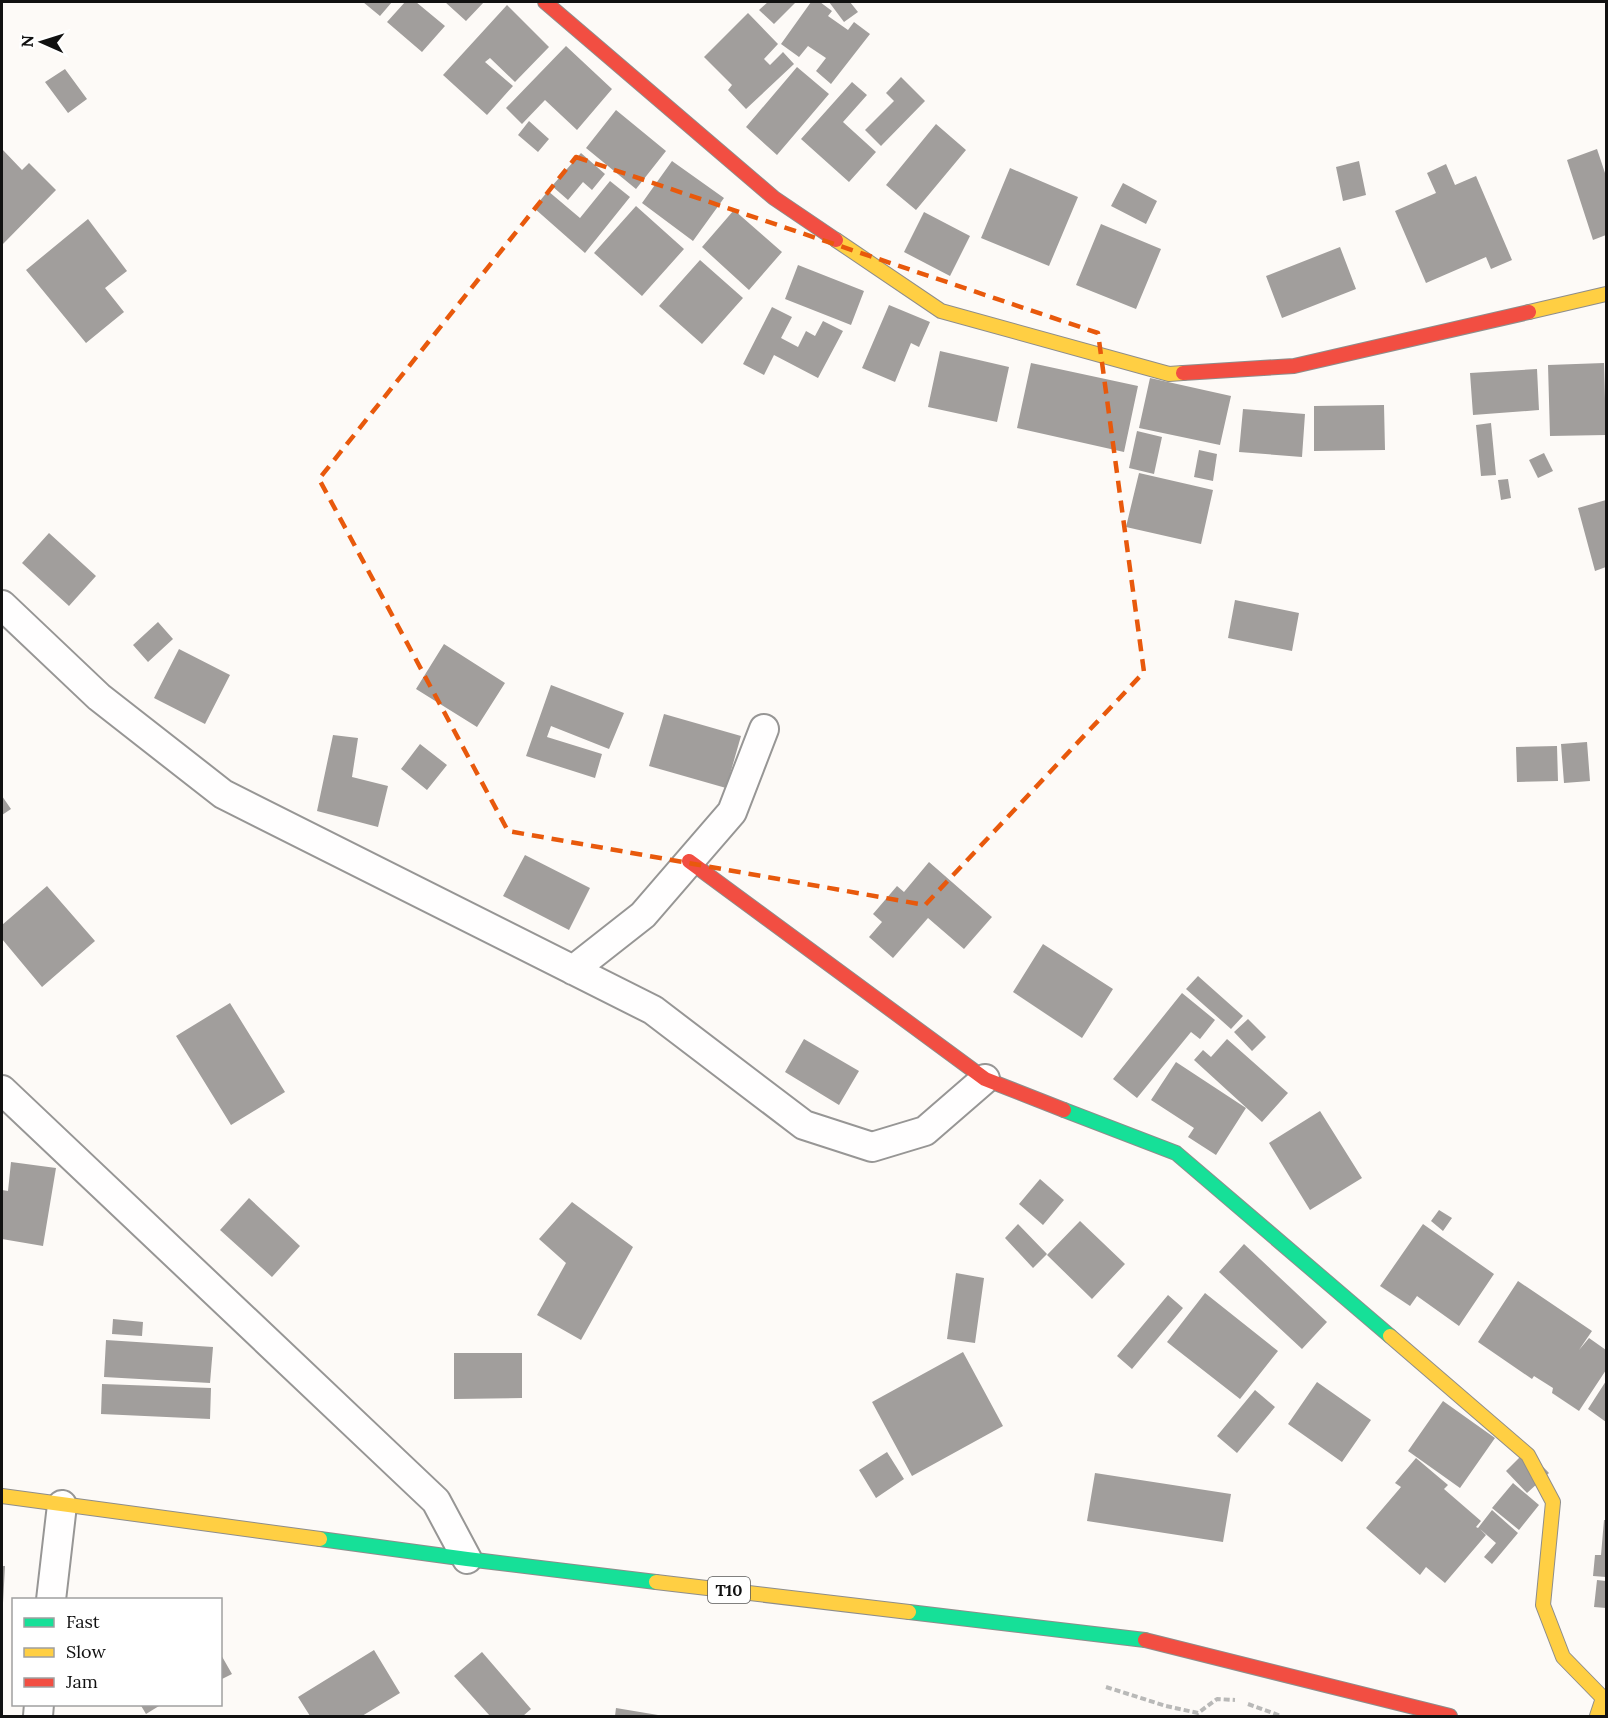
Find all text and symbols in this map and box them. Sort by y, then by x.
north arrow [12,12,72,72]
text: N [17,35,37,48]
road number: T10 [708,1577,750,1603]
legend [12,1598,222,1706]
text: Fast [66,1610,100,1633]
text: Slow [66,1640,106,1663]
text: Jam [65,1670,98,1693]

